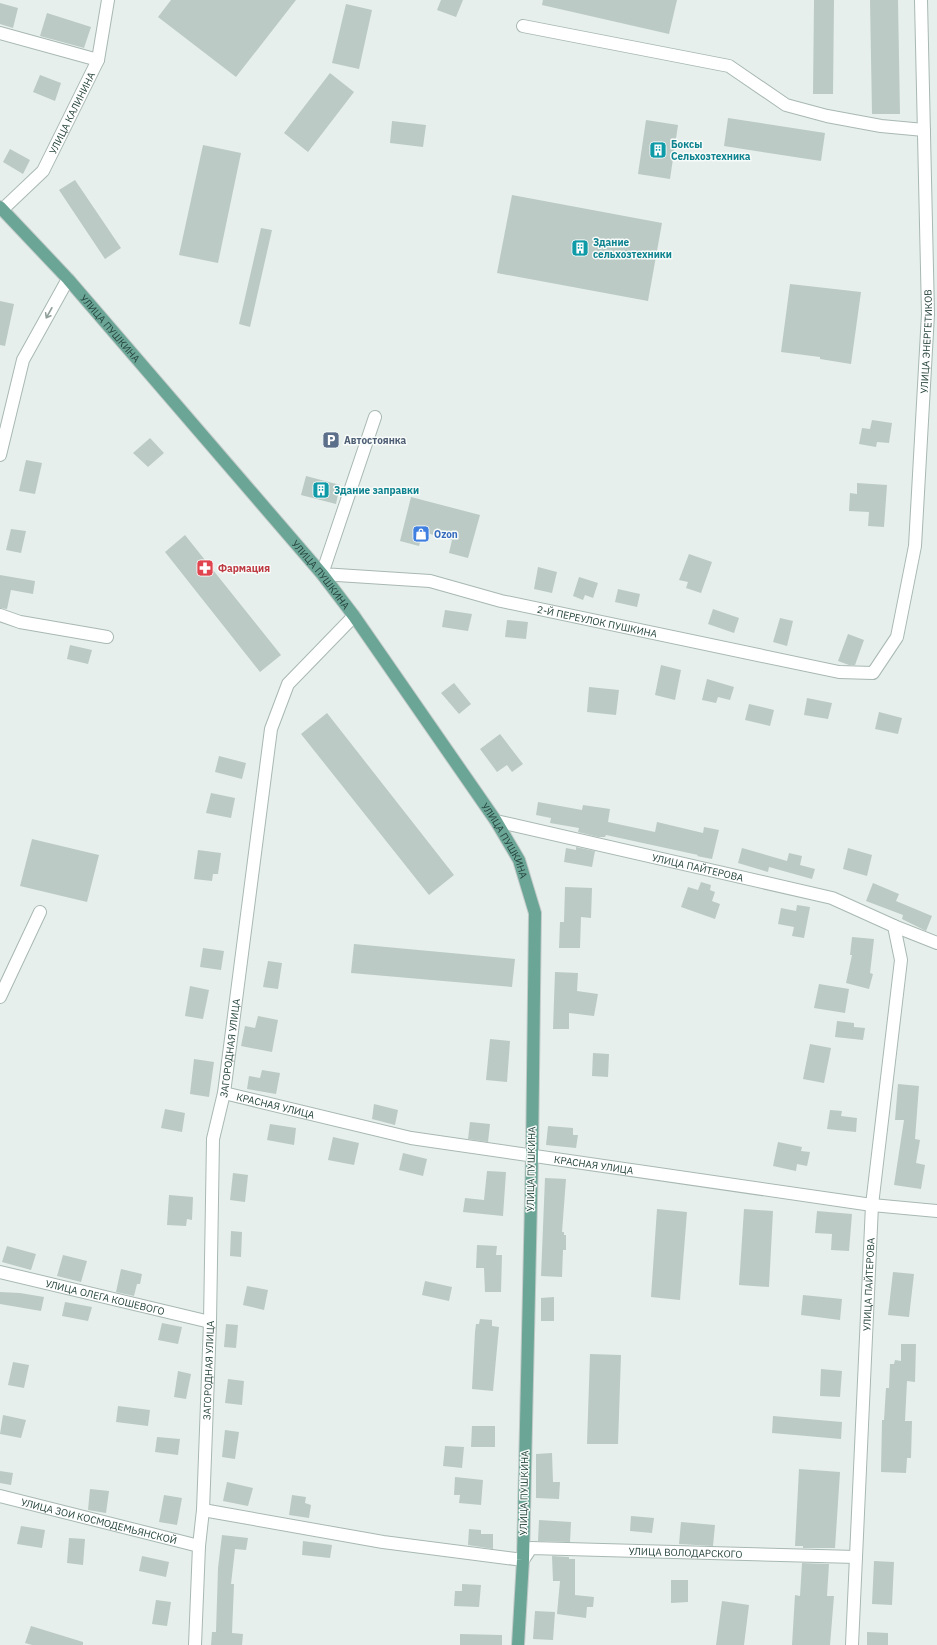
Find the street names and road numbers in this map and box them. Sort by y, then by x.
street label: УЛИЦА КАЛИНИНА [46,69,98,156]
street label: УЛИЦА ЭНЕРГЕТИКОВ [917,289,935,394]
street label: УЛИЦА ПУШКИНА [78,292,143,365]
street label: УЛИЦА ПУШКИНА [289,537,353,612]
street label: 2-Й ПЕРЕУЛОК ПУШКИНА [536,602,659,640]
street label: УЛИЦА ПУШКИНА [479,800,531,880]
street label: УЛИЦА ПАЙТЕРОВА [651,850,745,884]
street label: ЗАГОРОДНАЯ УЛИЦА [217,997,243,1099]
street label: КРАСНАЯ УЛИЦА [235,1090,317,1121]
street label: УЛИЦА ПУШКИНА [524,1126,538,1212]
street label: КРАСНАЯ УЛИЦА [553,1152,635,1177]
street label: УЛИЦА ПАЙТЕРОВА [860,1237,877,1331]
street label: УЛИЦА ОЛЕГА КОШЕВОГО [44,1277,166,1317]
street label: ЗАГОРОДНАЯ УЛИЦА [200,1320,217,1420]
street label: УЛИЦА ПУШКИНА [517,1450,531,1536]
street label: УЛИЦА ЗОИ КОСМОДЕМЬЯНСКОЙ [20,1495,178,1547]
street label: УЛИЦА ВОЛОДАРСКОГО [628,1544,743,1560]

